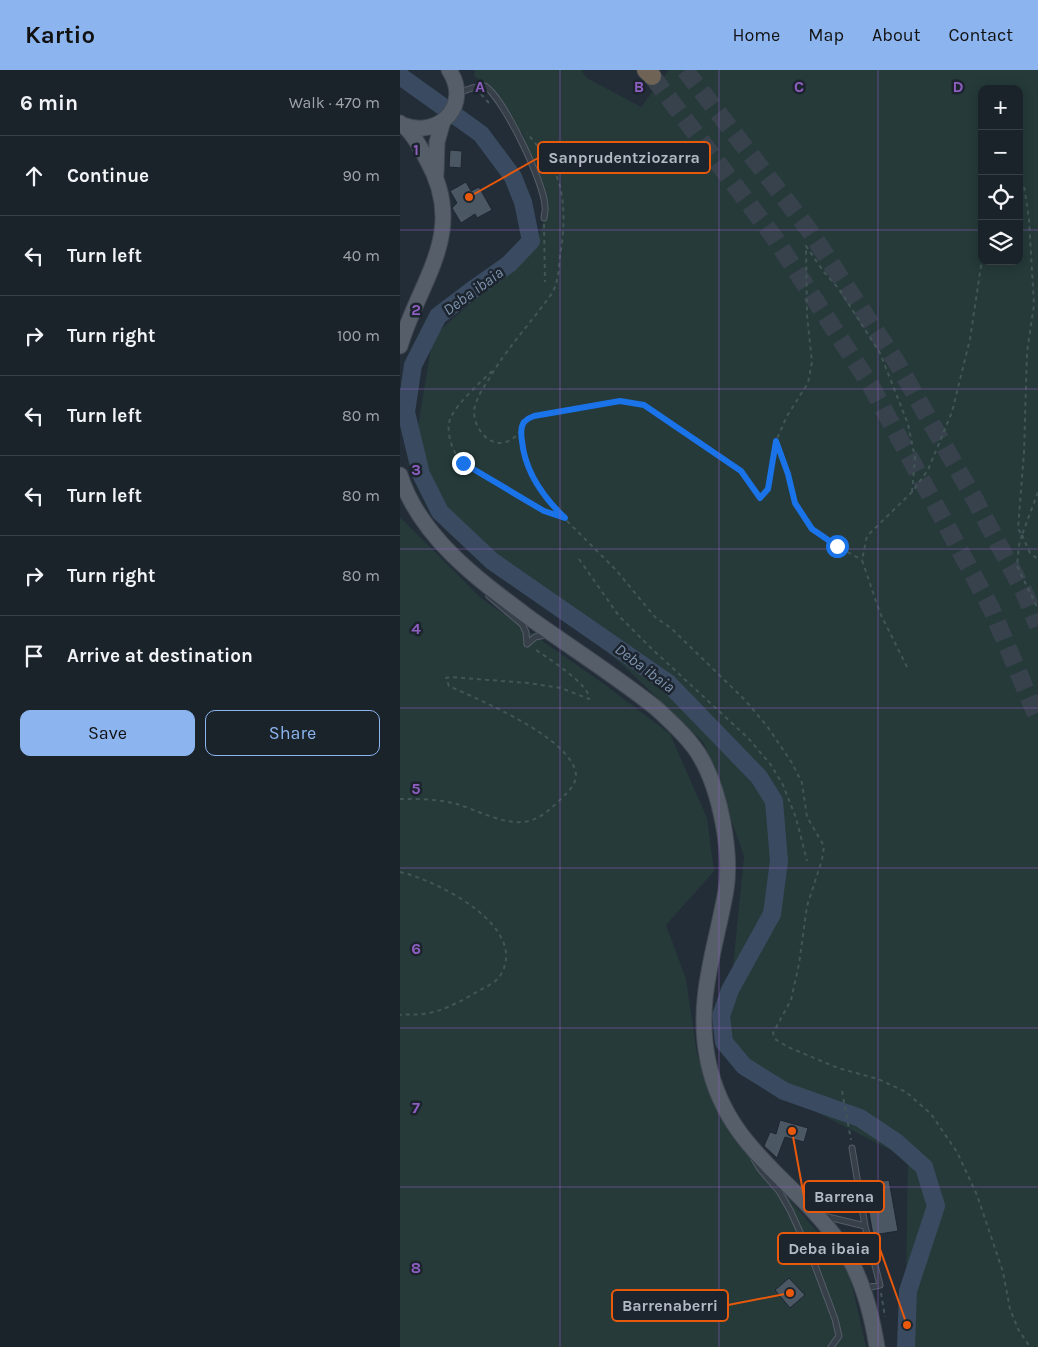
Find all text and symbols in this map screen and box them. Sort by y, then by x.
text: Kartio [25,21,95,49]
text: Home [732,24,780,46]
text: Map [808,24,844,46]
text: About [872,24,921,46]
text: Contact [949,24,1013,46]
text: A [475,77,485,96]
text: B [634,77,644,96]
text: C [794,77,804,96]
text: D [953,77,964,96]
map controls [978,85,1023,265]
button: + [978,85,1023,130]
text: 6 min [20,91,78,115]
text: Walk · 470 m [289,93,380,112]
button: − [978,130,1023,175]
text: 1 [413,140,419,159]
callout: Sanprudentziozarra [538,142,710,173]
text: Sanprudentziozarra [548,148,700,167]
icon: ahead [20,162,48,190]
text: Continue [67,165,149,187]
text: 90 m [342,166,380,185]
button: locate [978,175,1023,220]
button: layers [978,220,1023,265]
icon: left [20,242,48,270]
text: Turn left [67,245,142,267]
text: 40 m [343,246,380,265]
water label: Deba ibaia [439,263,507,319]
text: 2 [411,300,421,319]
icon: right [20,322,48,350]
text: Turn right [67,325,156,347]
text: 100 m [337,326,380,345]
icon: left [20,402,48,430]
text: Turn left [67,405,142,427]
text: 80 m [342,406,380,425]
route end [452,452,475,475]
text: 3 [411,460,421,479]
icon: left [20,482,48,510]
text: Turn left [67,485,142,507]
text: 80 m [342,486,380,505]
route start [826,535,849,558]
icon: right [20,562,48,590]
text: Turn right [67,565,156,587]
text: 80 m [342,566,380,585]
text: 4 [411,619,421,638]
water label: Deba ibaia [611,639,679,697]
icon: arrive [20,642,48,670]
text: Arrive at destination [67,645,253,667]
button: Save [20,710,195,756]
button: Share [205,710,380,756]
text: 5 [411,779,421,798]
text: 6 [411,939,421,958]
text: 7 [412,1098,420,1117]
callout: Barrena [804,1181,884,1212]
text: Barrena [814,1187,874,1206]
callout: Deba ibaia [778,1233,880,1264]
text: Deba ibaia [788,1239,870,1258]
text: 8 [411,1258,421,1277]
callout: Barrenaberri [612,1290,728,1321]
text: Barrenaberri [622,1296,718,1315]

